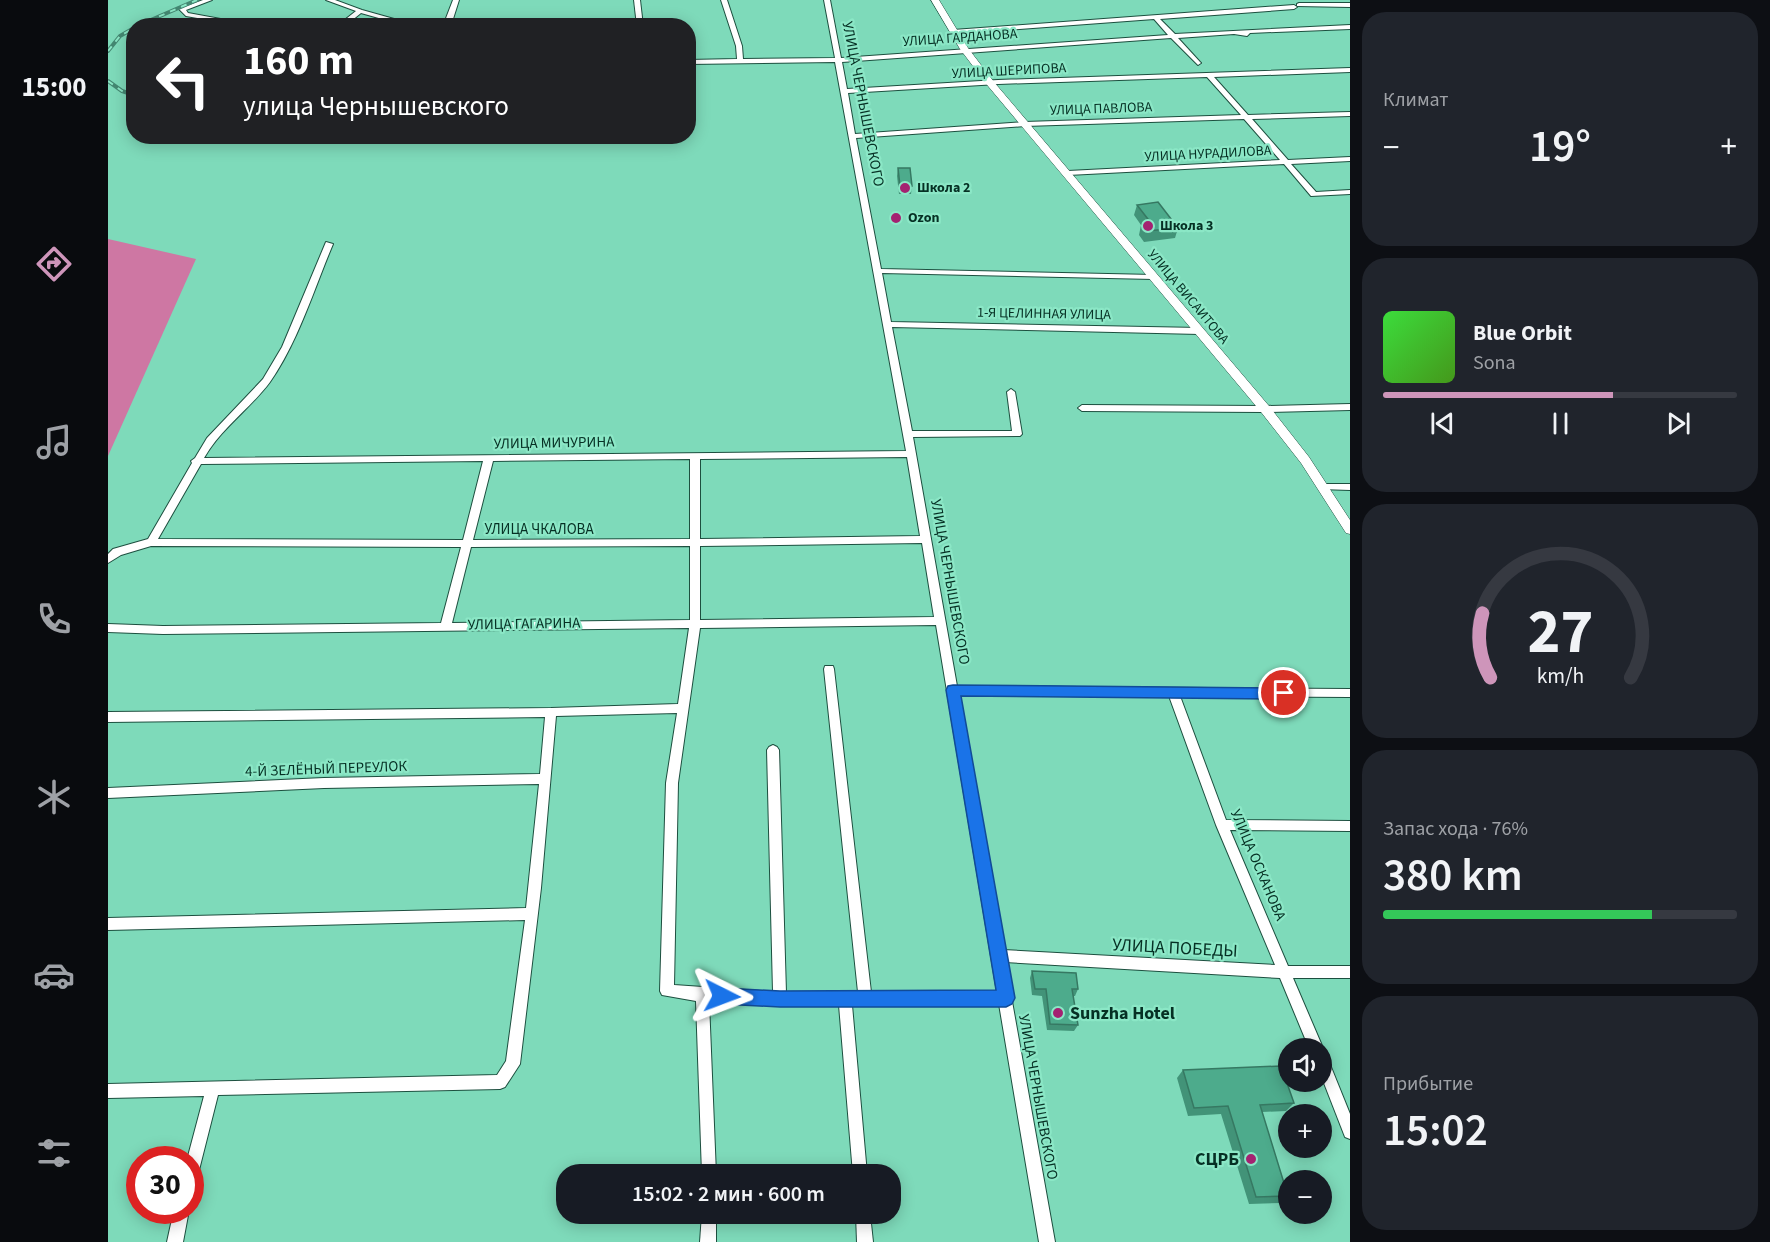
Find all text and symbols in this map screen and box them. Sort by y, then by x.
street label: УЛИЦА ЧЕРНЫШЕВСКОГО [837,20,889,188]
street label: УЛИЦА ГАРДАНОВА [902,24,1018,52]
text: 160 m [243,31,354,91]
icon: left [144,42,222,120]
street label: УЛИЦА ШЕРИПОВА [951,58,1067,84]
text: 15:00 [21,68,87,107]
text: Климат [1383,86,1449,114]
text: улица Чернышевского [243,87,509,126]
street label: УЛИЦА ПАВЛОВА [1049,97,1153,121]
text: 19° [1529,115,1591,179]
text: − [1383,124,1399,171]
text: + [1721,124,1737,171]
street label: УЛИЦА НУРАДИЛОВА [1144,141,1272,167]
place label: Школа 2 [917,178,970,198]
marker: Школа 2 [898,181,912,195]
place label: Ozon [908,208,939,228]
marker: Ozon [889,211,903,225]
place label: Школа 3 [1160,216,1213,236]
marker: Школа 3 [1141,219,1155,233]
icon: directions [33,243,75,285]
street label: УЛИЦА ВИСАИТОВА [1142,245,1234,349]
street label: 1-Я ЦЕЛИННАЯ УЛИЦА [977,303,1112,325]
text: Blue Orbit [1473,317,1572,349]
text: Sona [1473,349,1516,377]
icon: previous [1426,407,1459,440]
icon: pause [1544,407,1577,440]
icon: next [1662,407,1695,440]
icon: music [33,421,75,463]
street label: УЛИЦА МИЧУРИНА [494,431,615,455]
street label: УЛИЦА ЧЕРНЫШЕВСКОГО [925,498,975,666]
street label: УЛИЦА ЧКАЛОВА [484,519,594,540]
text: 27 [1527,588,1593,677]
icon: phone [33,598,75,640]
street label: УЛИЦА ГАГАРИНА [468,613,581,635]
text: km/h [1536,661,1584,692]
pin [1258,667,1309,718]
icon: arrive [1267,676,1300,709]
street label: 4-Й ЗЕЛЁНЫЙ ПЕРЕУЛОК [245,756,408,782]
icon: climate [33,776,75,818]
street label: УЛИЦА ОСКАНОВА [1225,806,1291,925]
text: Запас хода · 76% [1383,815,1528,843]
text: 380 km [1383,844,1523,908]
street label: УЛИЦА ПОБЕДЫ [1112,932,1238,964]
icon: car [33,954,75,996]
position arrow [690,964,754,1028]
place label: Sunzha Hotel [1070,1001,1175,1026]
marker: Sunzha Hotel [1051,1006,1065,1020]
street label: УЛИЦА ЧЕРНЫШЕВСКОГО [1013,1013,1063,1181]
map controls [1278,1038,1332,1224]
button: sound [1278,1038,1332,1092]
text: Прибытие [1383,1070,1473,1098]
text: 15:02 [1383,1099,1488,1163]
button: + [1278,1104,1332,1158]
icon: filters [33,1132,75,1174]
speed limit sign: 30 [126,1146,204,1224]
place label: СЦРБ [1195,1147,1239,1172]
marker: СЦРБ [1244,1152,1258,1166]
button: − [1278,1170,1332,1224]
text: 15:02 · 2 мин · 600 m [632,1178,825,1210]

